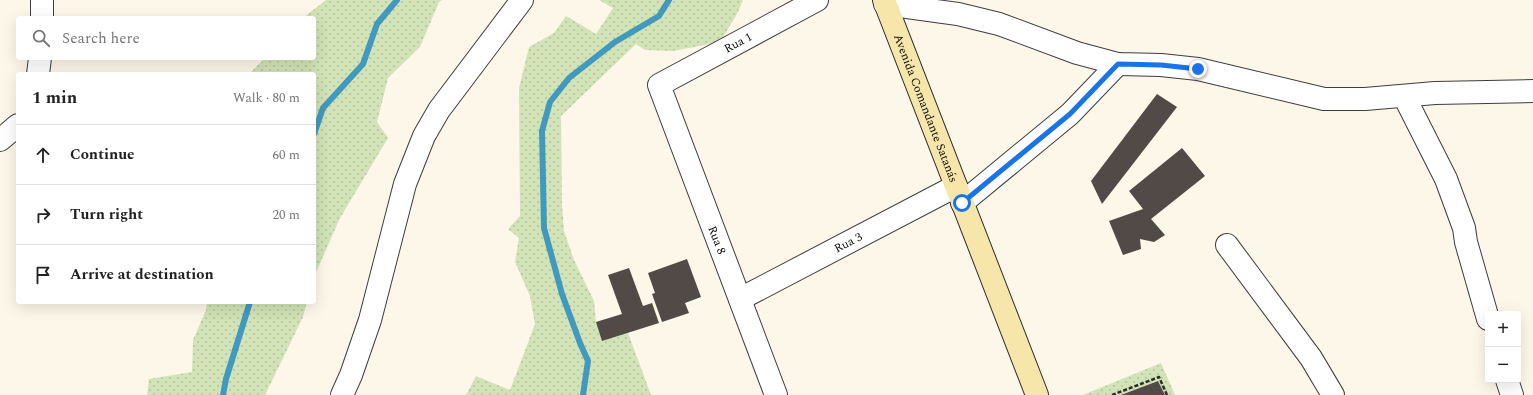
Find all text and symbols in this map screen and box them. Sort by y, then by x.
search box [16,16,316,60]
icon: search [30,27,52,49]
text: Search here [62,27,140,50]
street label: Rua 1 [721,28,756,58]
street label: Avenida Comandante Satanás [888,31,963,185]
route end [1189,60,1207,78]
text: 1 min [32,85,77,111]
text: Walk · 80 m [233,88,300,108]
text: Continue [70,143,135,166]
icon: ahead [32,144,54,166]
text: 60 m [273,145,300,165]
route start [953,194,971,212]
text: Turn right [70,203,143,226]
icon: right [32,204,54,226]
text: 20 m [273,205,300,225]
street label: Rua 8 [702,223,731,257]
street label: Rua 3 [831,228,866,258]
text: Arrive at destination [70,263,214,286]
icon: arrive [32,264,54,286]
map controls [1485,311,1521,383]
button: + [1485,311,1521,347]
button: − [1485,347,1521,383]

